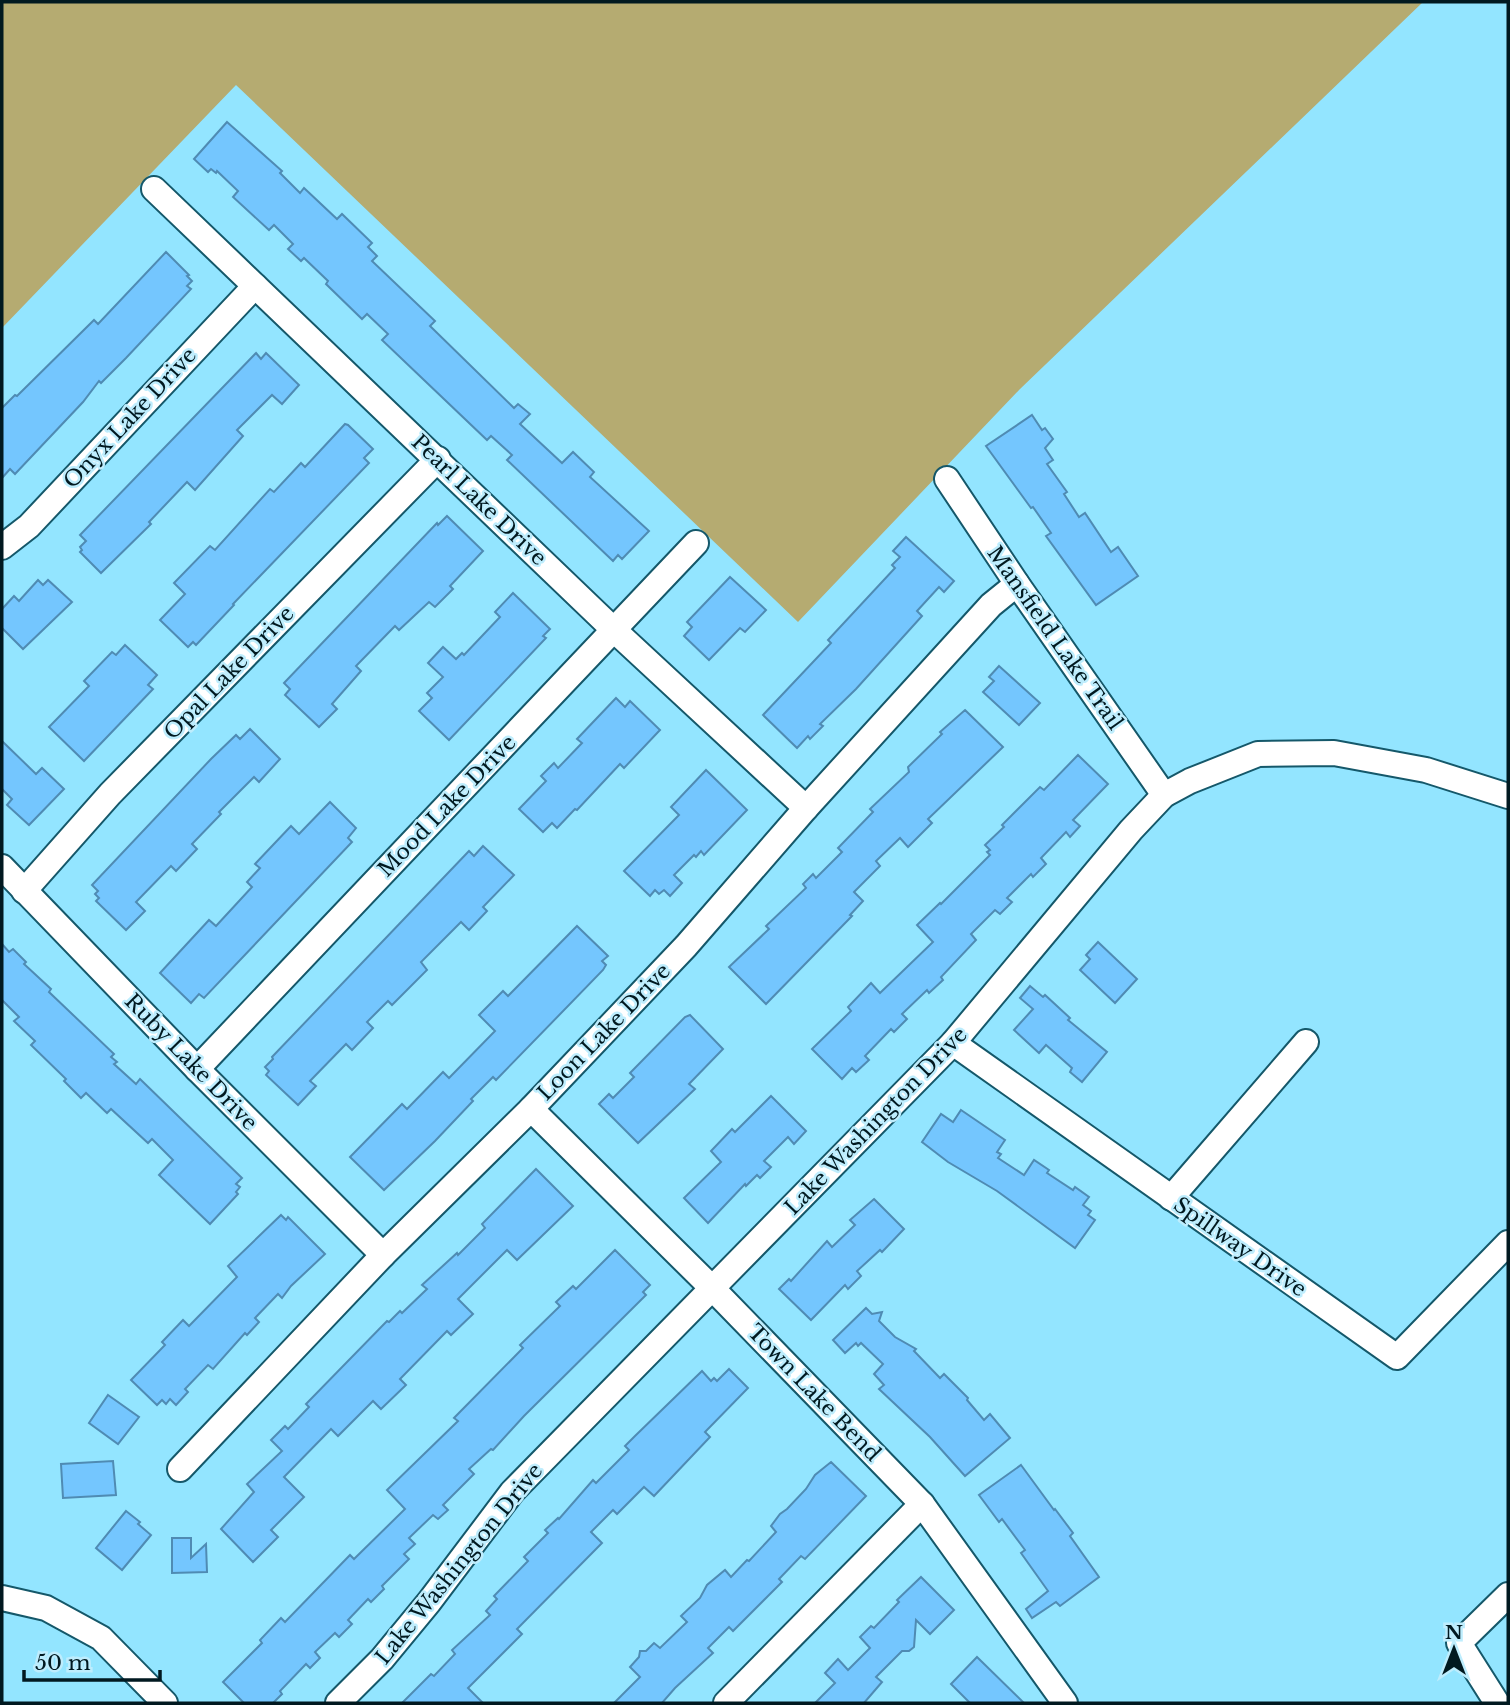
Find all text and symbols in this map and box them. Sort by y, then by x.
street label: Onyx Lake Drive [58,342,202,494]
street label: Pearl Lake Drive [406,429,552,571]
street label: Mansfield Lake Trail [982,541,1128,735]
street label: Opal Lake Drive [159,601,299,745]
street label: Mood Lake Drive [373,730,521,882]
street label: Loon Lake Drive [532,958,676,1106]
street label: Ruby Lake Drive [119,988,263,1136]
street label: Lake Washington Drive [779,1022,973,1220]
street label: Spillway Drive [1169,1192,1311,1302]
street label: Town Lake Bend [742,1319,886,1467]
street label: Lake Washington Drive [370,1458,548,1670]
north arrow [1419,1614,1489,1684]
text: N [1445,1621,1463,1644]
scale bar [24,1638,161,1682]
text: 50 m [35,1650,91,1676]

